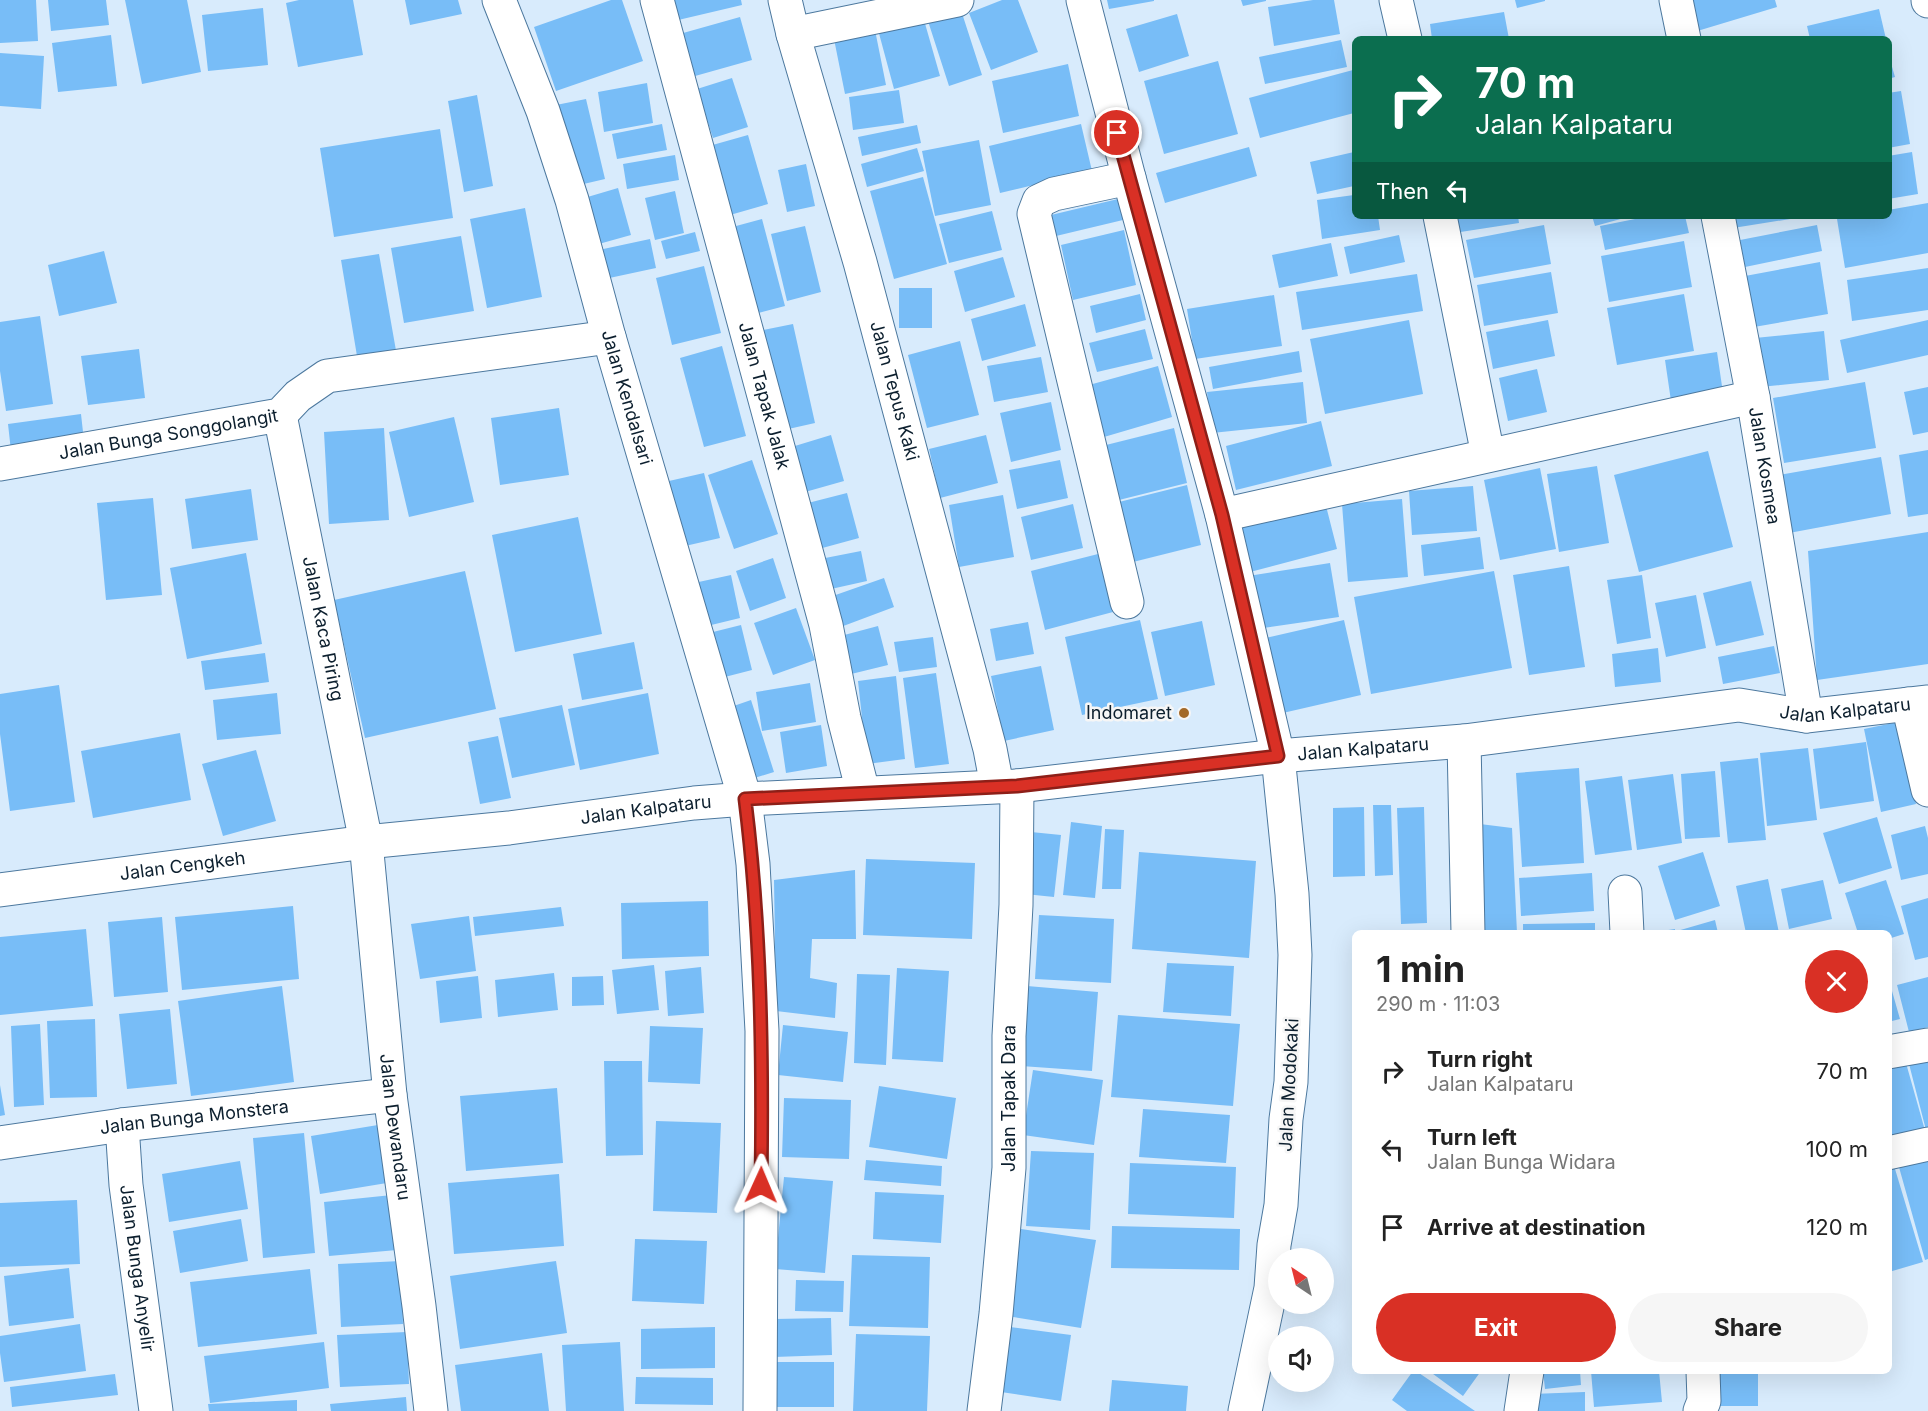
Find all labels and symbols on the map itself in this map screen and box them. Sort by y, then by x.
pin [1091,107,1142,158]
street label: Jalan Tepus Kaki [866,319,924,463]
street label: Jalan Tapak Jalak [735,320,795,472]
street label: Jalan Kendalsari [598,328,657,467]
street label: Jalan Bunga Songgolangit [57,405,280,464]
street label: Jalan Kosmea [1745,405,1785,526]
street label: Jalan Kaca Piring [299,554,348,703]
street label: Jalan Kalpataru [1778,693,1912,726]
place label: Indomaret [1086,702,1172,723]
marker: Indomaret [1177,706,1191,720]
street label: Jalan Kalpataru [1296,733,1430,764]
street label: Jalan Kalpataru [579,791,712,828]
street label: Jalan Cengkeh [118,847,246,884]
street label: Jalan Modokaki [1275,1018,1302,1152]
street label: Jalan Tapak Dara [998,1024,1020,1172]
street label: Jalan Dewandaru [376,1053,415,1202]
street label: Jalan Bunga Monstera [98,1095,290,1138]
position arrow [729,1153,793,1217]
street label: Jalan Bunga Anyelir [116,1183,159,1353]
north arrow [1268,1248,1334,1314]

